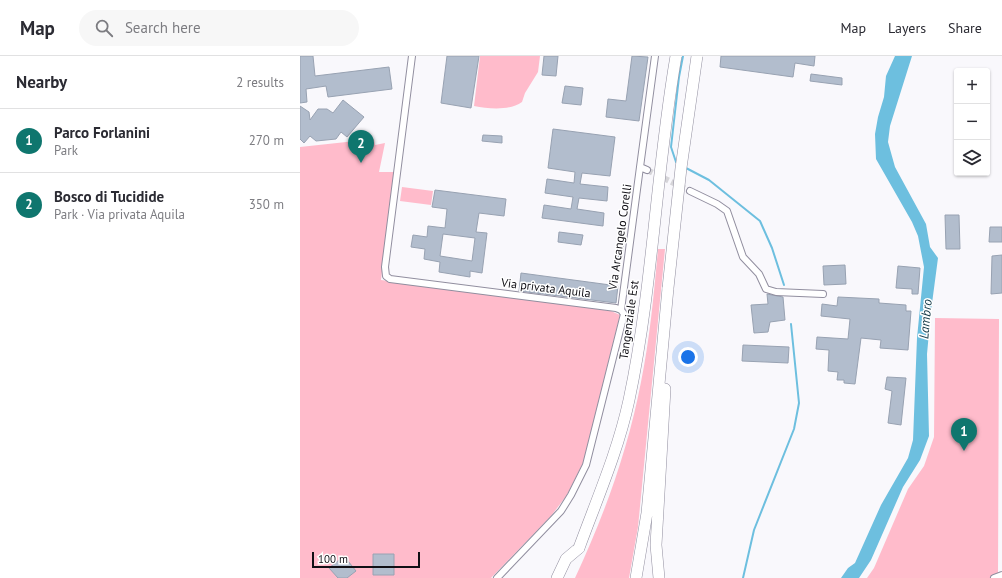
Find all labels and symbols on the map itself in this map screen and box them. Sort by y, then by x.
pin: 2 [348,130,374,163]
street label: Via Arcangelo Corelli [605,183,634,292]
street label: Via privata Aquila [499,274,592,300]
street label: Tangenziale Est [616,279,641,361]
water label: Lambro [915,298,936,340]
your location [678,347,698,367]
pin: 1 [951,418,977,451]
scale bar [312,550,420,569]

